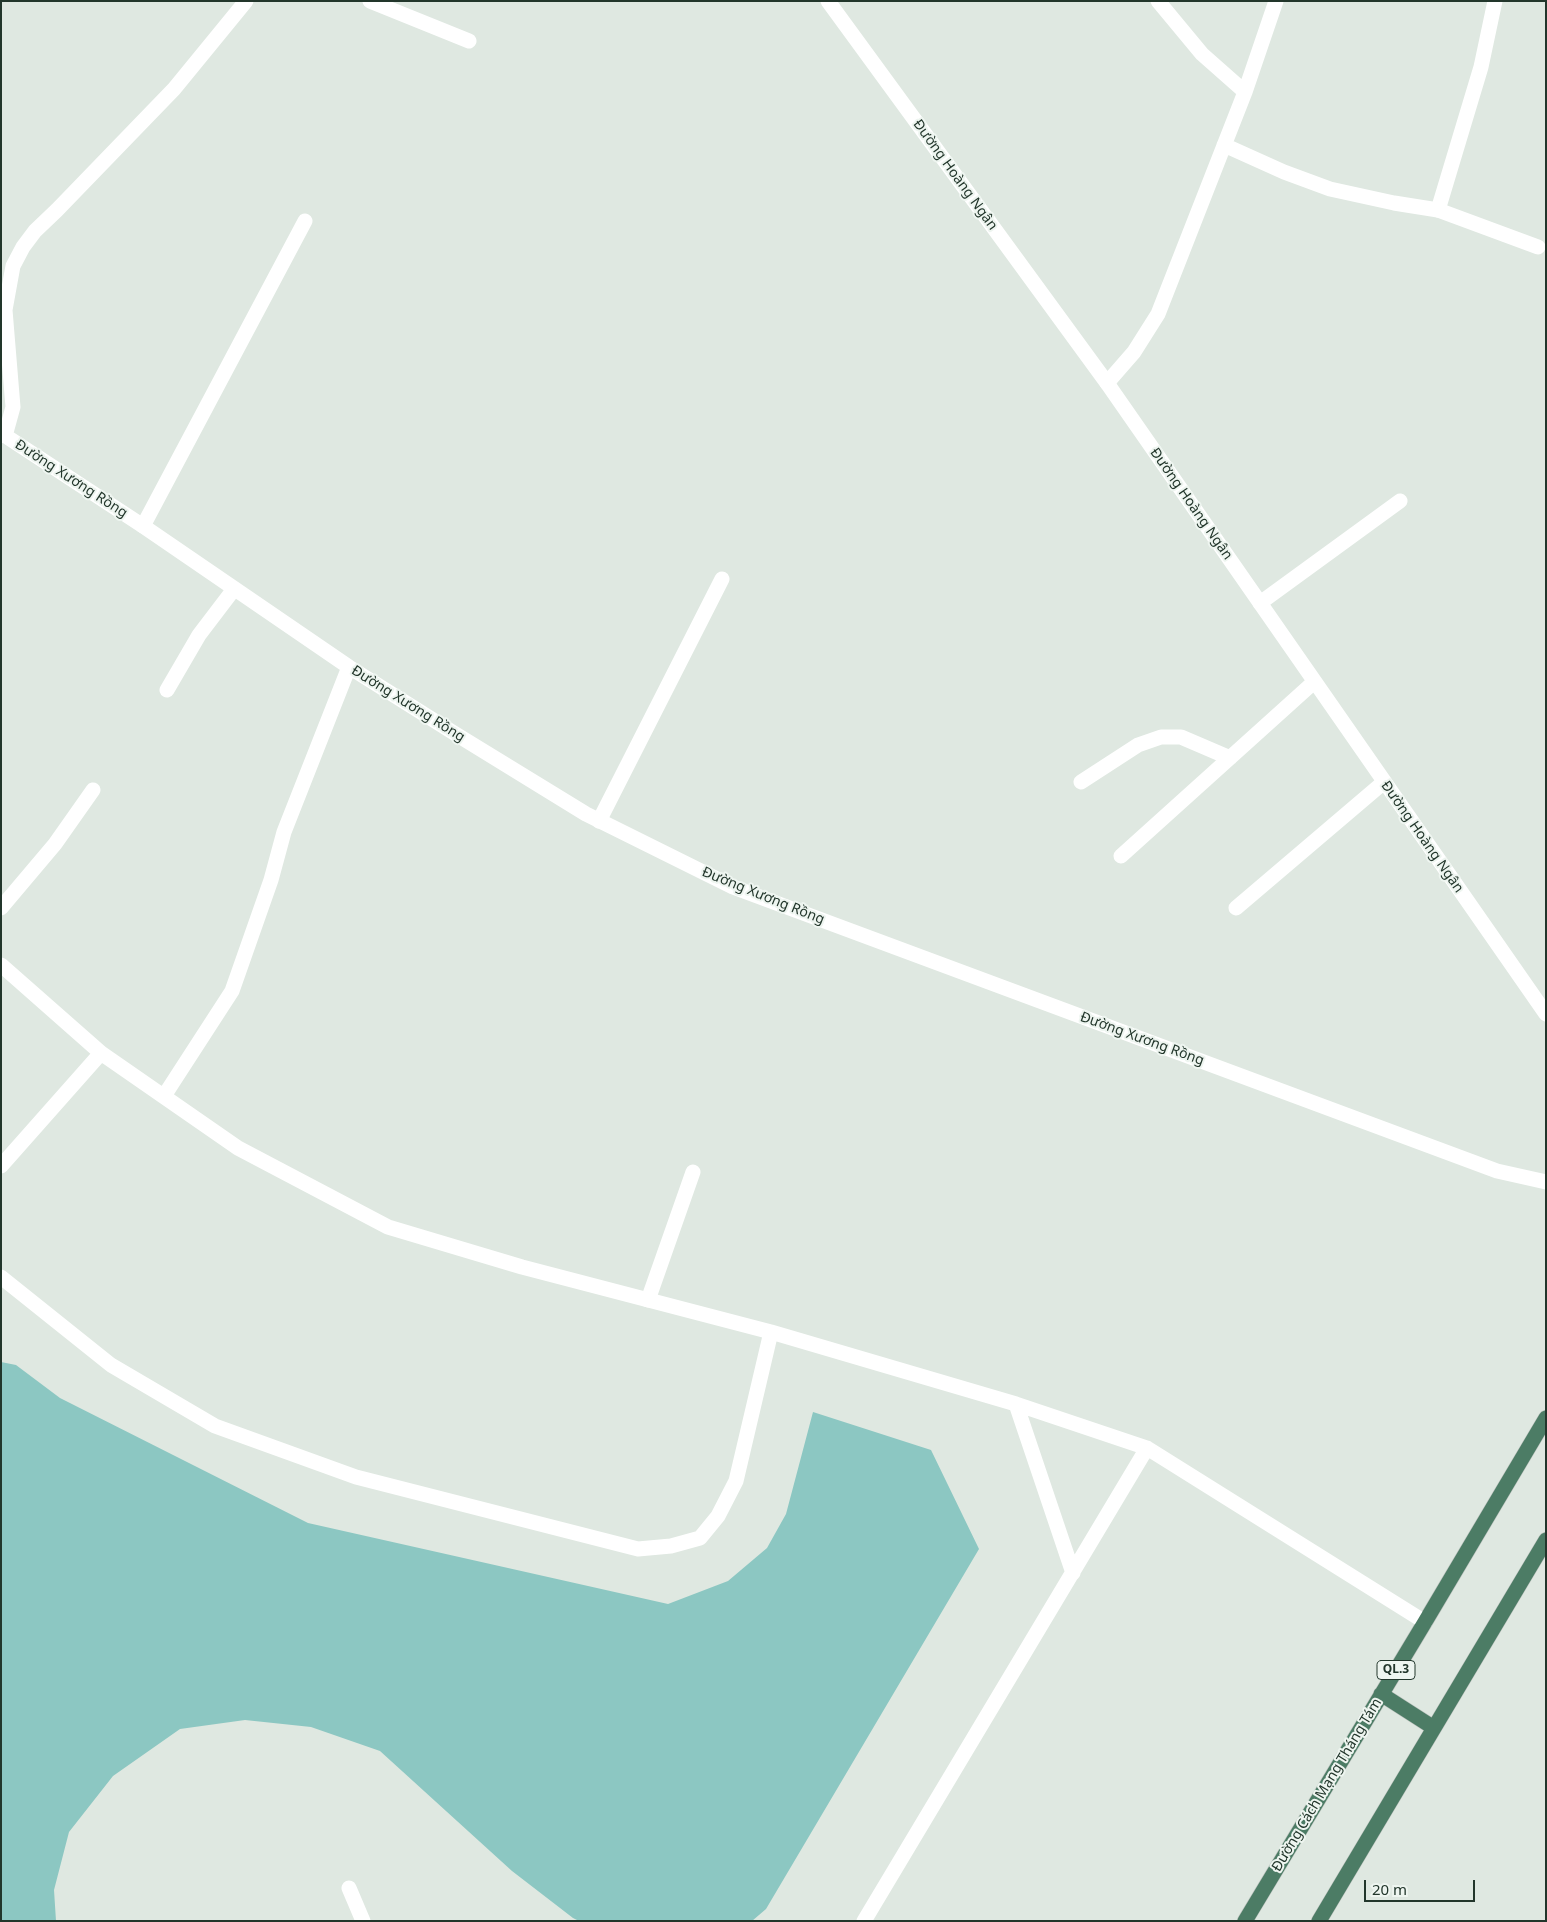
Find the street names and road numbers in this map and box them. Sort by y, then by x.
street label: Đường Hoàng Ngân [909,116,1001,234]
street label: Đường Xương Rồng [12,436,130,522]
street label: Đường Hoàng Ngân [1146,445,1236,563]
street label: Đường Xương Rồng [348,662,468,746]
street label: Đường Hoàng Ngân [1377,778,1467,896]
street label: Đường Xương Rồng [699,864,827,928]
street label: Đường Xương Rồng [1078,1009,1206,1069]
road number: QL.3 [1377,1660,1415,1680]
street label: Đường Cách Mạng Tháng Tám [1269,1695,1385,1875]

